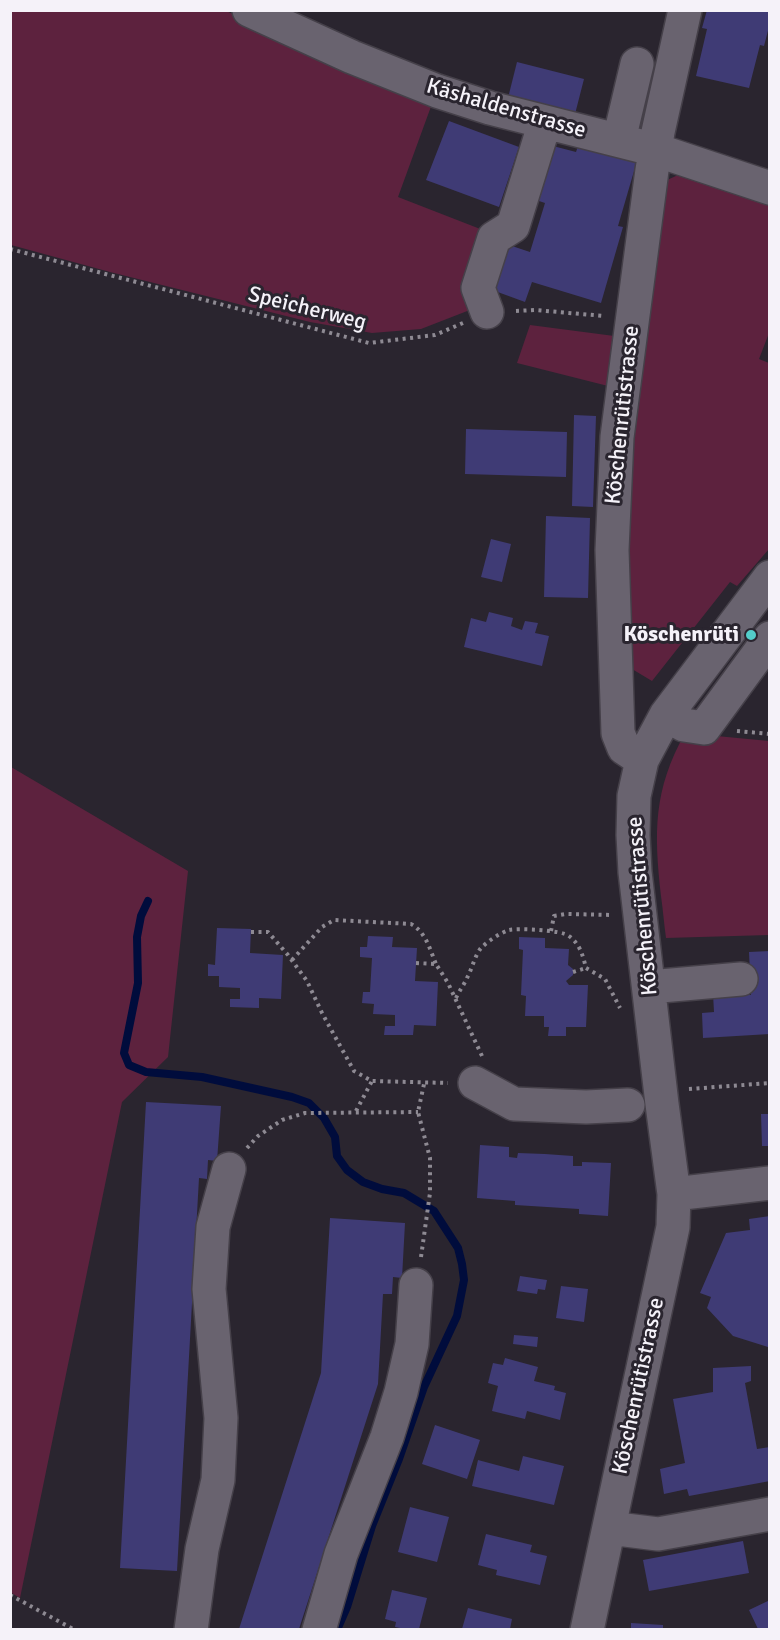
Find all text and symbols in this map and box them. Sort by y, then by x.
street label: Käshaldenstrasse [423,74,589,144]
street label: Speicherweg [245,282,369,336]
street label: Köschenrütistrasse [600,324,646,506]
place label: Köschenrüti [623,622,739,648]
marker: Köschenrüti [744,628,758,642]
street label: Köschenrütistrasse [622,815,664,997]
street label: Köschenrütistrasse [607,1295,671,1477]

